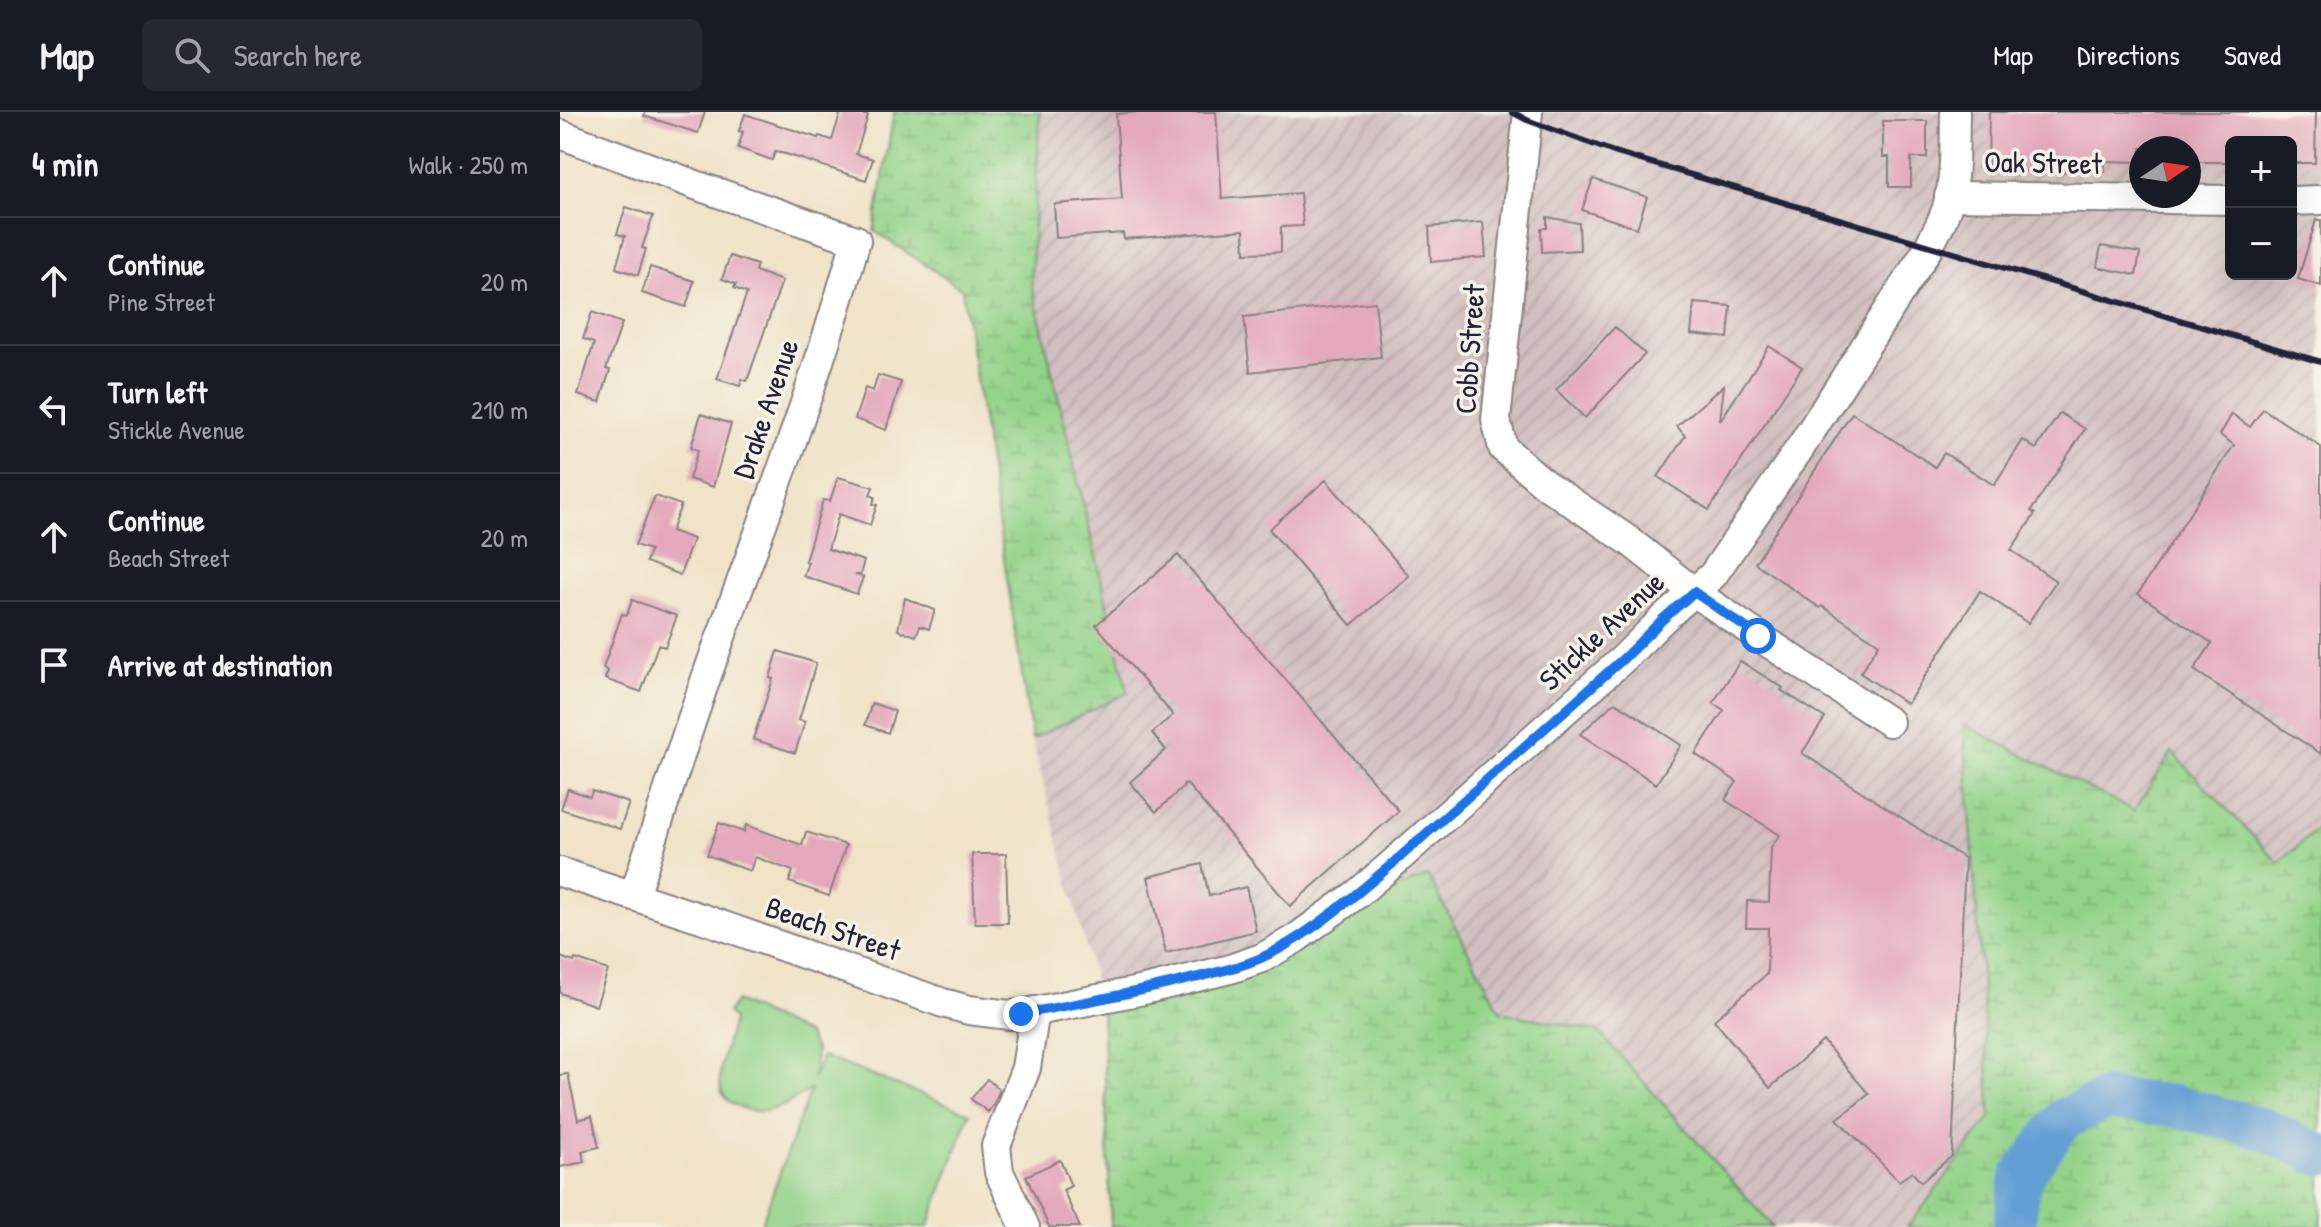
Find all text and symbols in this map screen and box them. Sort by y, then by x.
search box [142,19,702,91]
text: Map [40,29,94,81]
icon: search [170,33,214,77]
text: Search here [234,35,362,75]
text: Map [1993,36,2033,74]
text: Directions [2077,36,2180,74]
text: Saved [2224,36,2281,74]
north arrow [2129,136,2201,208]
map controls [2225,136,2297,280]
button: + [2225,136,2297,208]
text: 4 min [32,141,99,187]
street label: Oak Street [1984,141,2103,183]
text: Walk · 250 m [408,147,528,182]
button: − [2225,208,2297,280]
text: Continue [108,244,205,284]
icon: ahead [32,259,76,303]
text: 20 m [481,264,528,299]
street label: Cobb Street [1445,282,1494,415]
text: Pine Street [108,284,215,319]
street label: Drake Avenue [723,334,808,484]
text: Turn left [108,372,207,412]
icon: left [32,387,76,431]
text: 210 m [471,392,528,427]
text: Stickle Avenue [108,412,245,447]
text: Continue [108,500,205,540]
icon: ahead [32,515,76,559]
text: 20 m [481,520,528,555]
text: Beach Street [108,540,229,575]
street label: Stickle Avenue [1530,562,1673,699]
route start [1740,618,1776,654]
icon: arrive [32,643,76,687]
text: Arrive at destination [108,645,333,685]
street label: Beach Street [761,886,907,970]
route end [1003,996,1039,1032]

